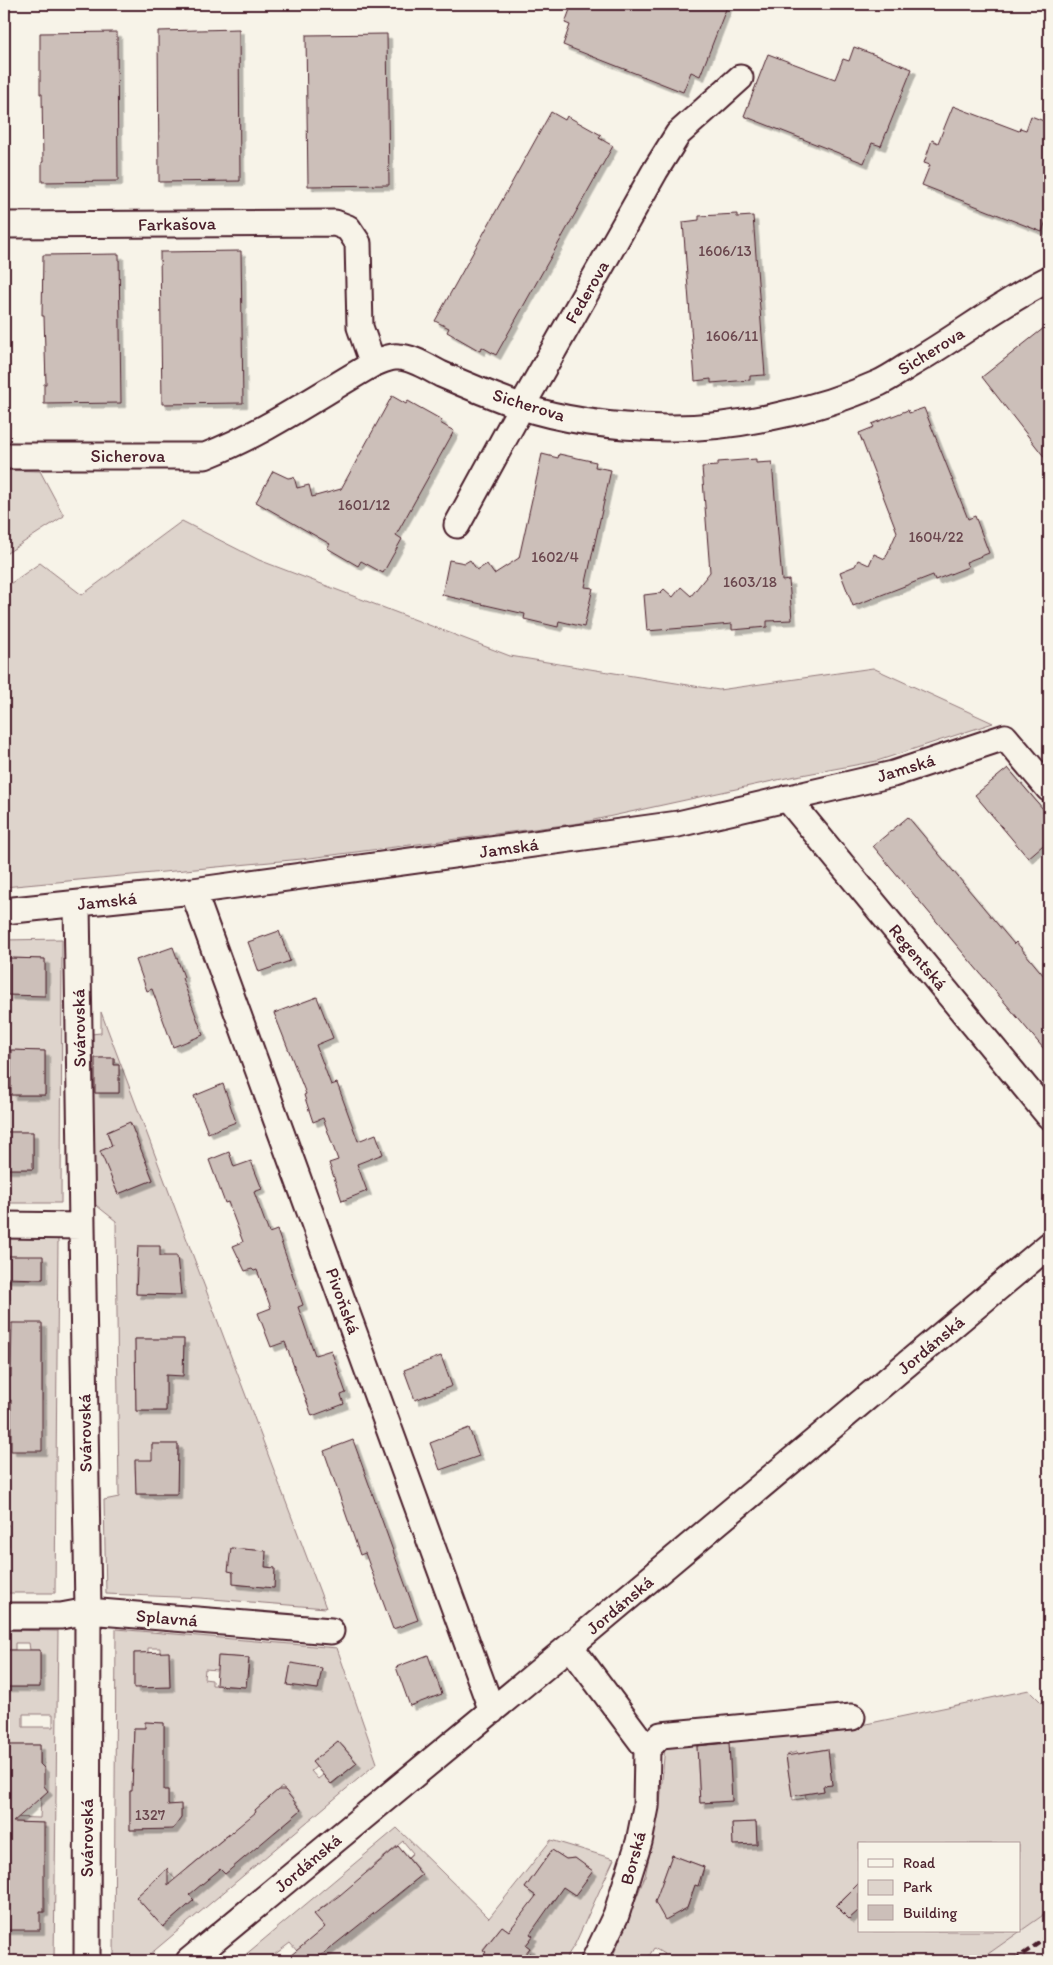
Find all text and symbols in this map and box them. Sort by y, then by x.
street label: Farkašova [138,212,217,236]
house number: 1606/13 [698,242,752,260]
street label: Federova [560,256,614,328]
street label: Sicherova [893,322,969,380]
house number: 1606/11 [706,327,758,345]
street label: Sicherova [490,384,569,427]
street label: Sicherova [91,445,166,467]
house number: 1601/12 [338,496,390,514]
house number: 1604/22 [908,528,964,546]
house number: 1602/4 [531,548,579,566]
house number: 1603/18 [723,573,777,591]
street label: Jamská [874,749,938,787]
street label: Jamská [478,833,541,863]
street label: Jamská [76,887,138,915]
street label: Regentská [884,919,953,995]
street label: Svárovská [67,988,91,1068]
street label: Pivoňská [321,1265,365,1338]
street label: Jordánská [893,1310,969,1379]
street label: Svárovská [73,1393,97,1473]
street label: Jordánská [582,1570,658,1639]
street label: Splavná [135,1604,199,1632]
street label: Svárovská [76,1798,98,1877]
house number: 1327 [135,1806,166,1824]
street label: Jordánská [270,1828,346,1897]
street label: Borská [615,1828,651,1887]
legend [858,1842,1020,1932]
text: Road [903,1854,936,1872]
text: Park [903,1878,933,1896]
text: Building [903,1904,957,1922]

